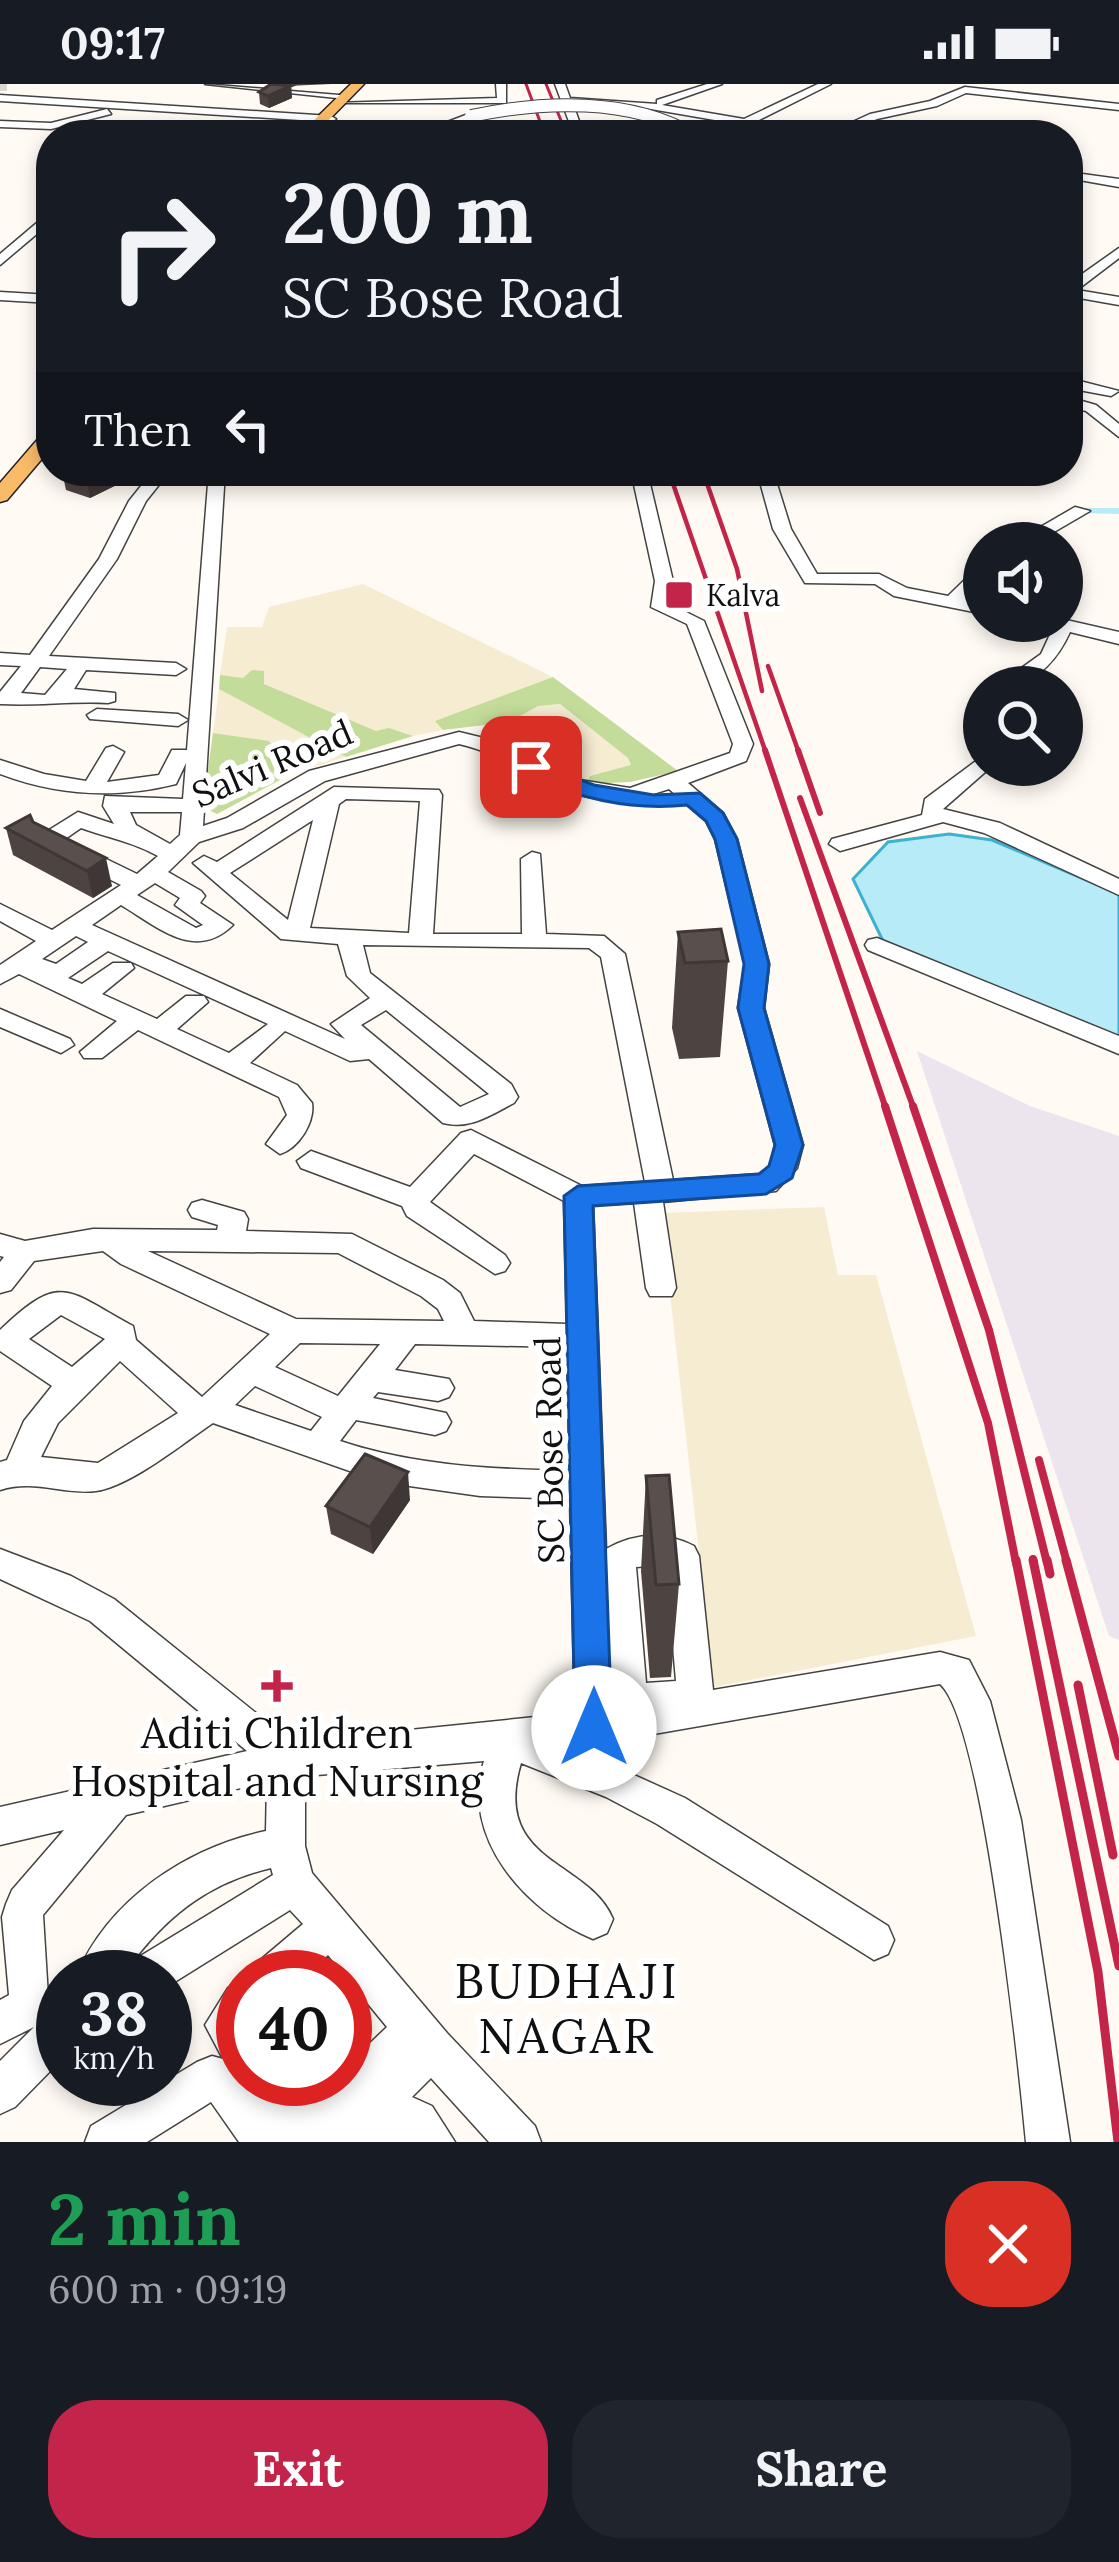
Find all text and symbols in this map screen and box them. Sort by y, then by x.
text: 09:17 [60,14,165,71]
text: 200 m [282,158,533,266]
icon: right [84,168,240,324]
text: SC Bose Road [282,263,624,332]
icon: left [215,396,281,462]
text: Then [84,401,191,458]
map controls [963,522,1083,786]
button: sound [963,522,1083,642]
place label: Kalva [706,576,780,614]
marker: Kalva [663,579,695,611]
button: search [963,666,1083,786]
street label: Salvi Road [185,709,359,817]
pin [480,716,582,818]
icon: arrive [498,734,564,800]
street label: SC Bose Road [524,1336,574,1564]
position arrow [531,1665,657,1791]
marker: Aditi Children Hospital and Nursing [261,1670,293,1702]
place label: Aditi Children Hospital and Nursing [71,1706,484,1808]
speed limit sign: 40 [216,1950,372,2106]
district label: BUDHAJI NAGAR [454,1950,680,2066]
text: 38 [80,1975,148,2051]
text: km/h [73,2039,155,2077]
text: 2 min [48,2173,241,2265]
button: close [945,2181,1071,2307]
text: 600 m · 09:19 [48,2264,288,2314]
button: Exit [48,2400,548,2538]
button: Share [572,2400,1071,2538]

